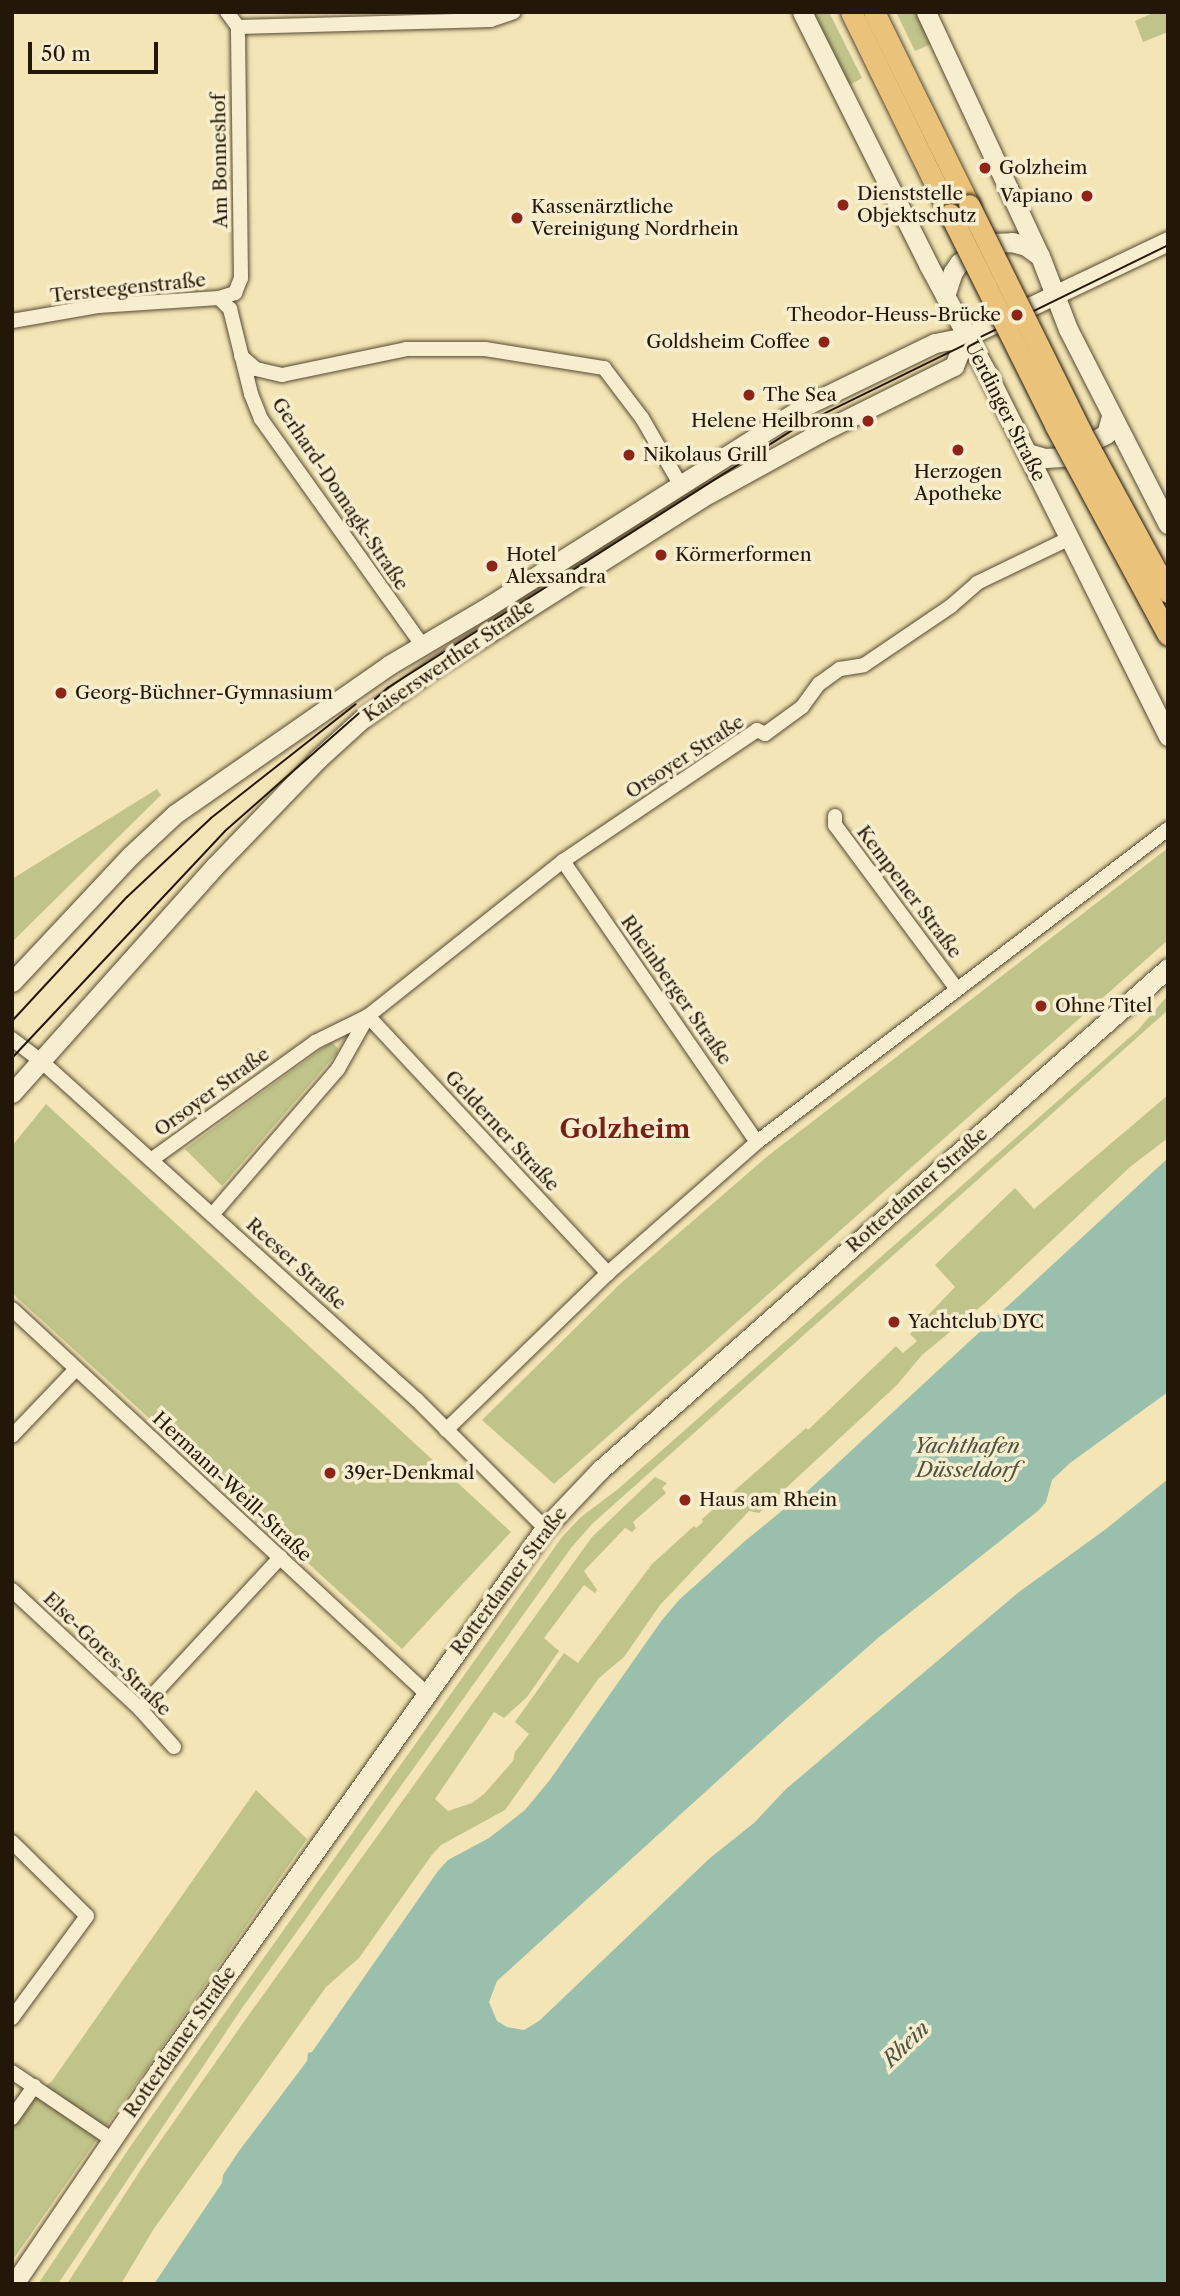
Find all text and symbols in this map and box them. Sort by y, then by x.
scale bar [32,28,161,72]
text: 50 m [41,41,91,66]
street label: Am Bonneshof [207,93,233,229]
place label: Golzheim [999,157,1087,179]
marker: Golzheim [977,160,993,176]
place label: Dienststelle Objektschutz [857,183,976,227]
place label: Vapiano [1000,185,1073,207]
marker: Vapiano [1079,188,1095,204]
place label: Kassenärztliche Vereinigung Nordrhein [531,196,739,240]
marker: Dienststelle Objektschutz [835,197,851,213]
marker: Kassenärztliche Vereinigung Nordrhein [509,210,525,226]
street label: Tersteegenstraße [49,268,207,308]
place label: Theodor-Heuss-Brücke [787,304,1001,326]
marker: Theodor-Heuss-Brücke [1007,305,1027,325]
place label: Goldsheim Coffee [646,331,810,353]
marker: Goldsheim Coffee [816,334,832,350]
street label: Uerdinger Straße [960,337,1050,485]
place label: The Sea [763,384,837,406]
marker: The Sea [741,387,757,403]
street label: Gerhard-Domagk-Straße [267,393,413,595]
place label: Helene Heilbronn [691,410,854,432]
marker: Helene Heilbronn [860,413,876,429]
marker: Herzogen Apotheke [950,442,966,458]
place label: Nikolaus Grill [643,444,767,466]
marker: Nikolaus Grill [621,447,637,463]
place label: Herzogen Apotheke [914,461,1002,505]
place label: Hotel Alexsandra [506,544,606,588]
place label: Körmerformen [675,544,812,566]
marker: Körmerformen [653,547,669,563]
marker: Hotel Alexsandra [484,558,500,574]
street label: Kaiserswerther Straße [359,595,539,727]
place label: Georg-Büchner-Gymnasium [75,682,333,704]
marker: Georg-Büchner-Gymnasium [53,685,69,701]
street label: Orsoyer Straße [621,710,749,804]
street label: Kempener Straße [852,821,966,963]
street label: Rheinberger Straße [616,911,736,1069]
place label: Ohne Titel [1055,995,1153,1017]
marker: Ohne Titel [1033,998,1049,1014]
street label: Orsoyer Straße [150,1043,274,1141]
street label: Gelderner Straße [440,1066,564,1196]
district label: Golzheim [560,1114,690,1146]
street label: Rotterdamer Straße [842,1122,992,1258]
street label: Reeser Straße [241,1213,351,1315]
place label: Yachtclub DYC [908,1311,1044,1333]
marker: Yachtclub DYC [886,1314,902,1330]
street label: Hermann-Weill-Straße [148,1407,316,1567]
water label: Yachthafen Düsseldorf [914,1433,1020,1483]
place label: 39er-Denkmal [344,1462,474,1484]
marker: 39er-Denkmal [322,1465,338,1481]
place label: Haus am Rhein [699,1489,837,1511]
marker: Haus am Rhein [677,1492,693,1508]
street label: Rotterdamer Straße [446,1502,572,1660]
street label: Else-Gores-Straße [38,1587,176,1721]
street label: Rotterdamer Straße [119,1962,241,2122]
water label: Rhein [877,2016,935,2072]

